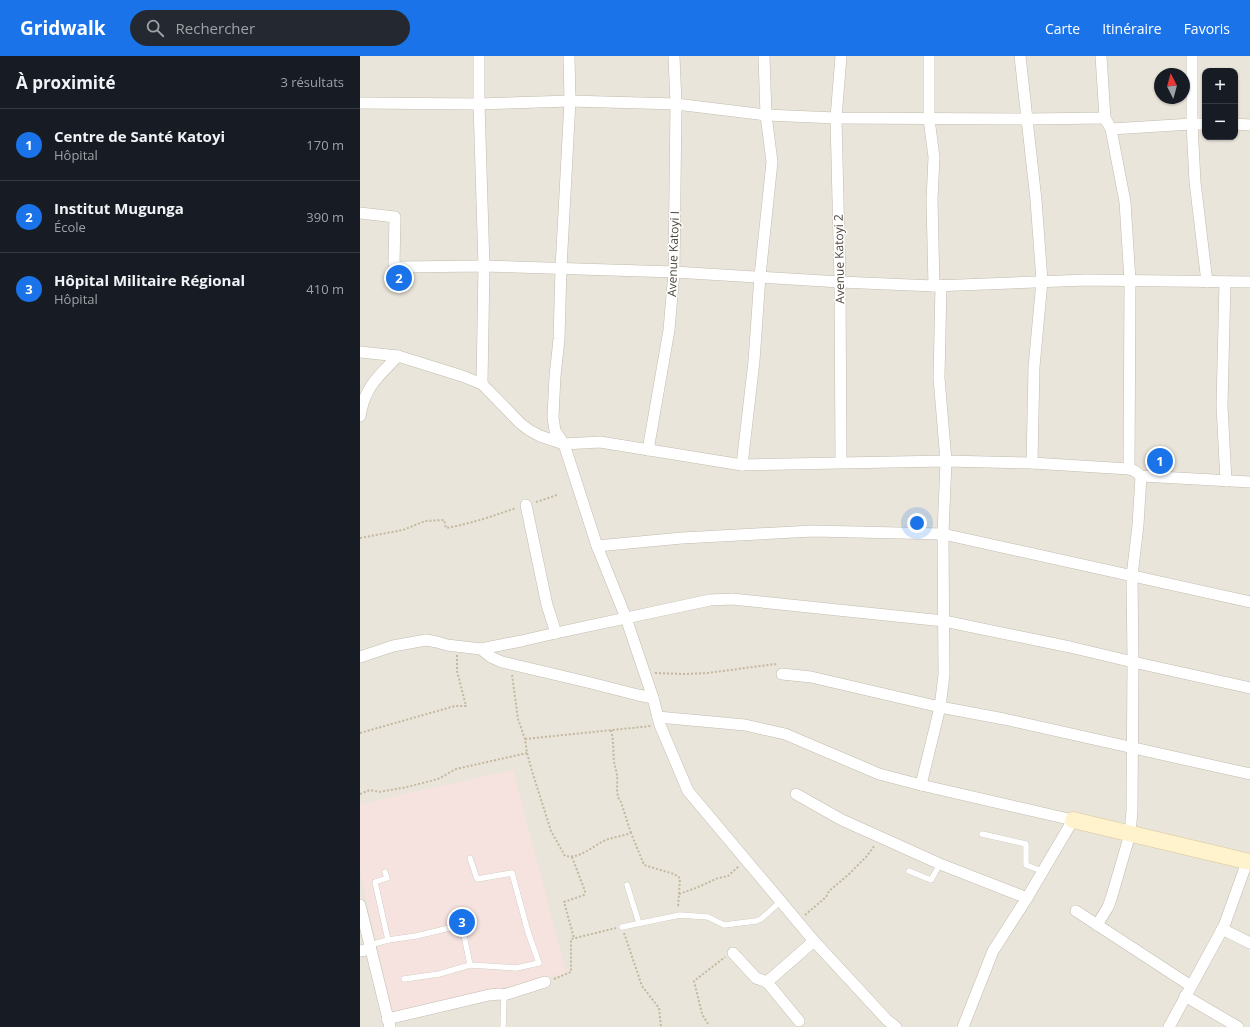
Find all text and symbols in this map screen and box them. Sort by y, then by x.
search box [130,10,410,46]
text: Gridwalk [20,15,106,41]
icon: search [144,17,166,39]
text: Rechercher [176,18,255,38]
text: Carte [1045,19,1080,38]
text: Itinéraire [1102,19,1162,38]
text: Favoris [1184,19,1230,38]
north arrow [1154,68,1190,104]
map controls [1202,68,1238,140]
button: + [1202,68,1238,104]
text: À proximité [16,71,115,94]
text: 3 résultats [280,73,344,91]
button: − [1202,104,1238,140]
text: Centre de Santé Katoyi [54,126,225,146]
text: 1 [25,136,33,154]
text: 170 m [306,136,344,154]
text: Hôpital [54,146,98,164]
text: Institut Mugunga [54,198,184,218]
text: 2 [25,208,33,226]
text: 390 m [306,208,344,226]
street label: Avenue Katoyi I [663,211,683,297]
street label: Avenue Katoyi 2 [830,214,848,304]
text: École [54,218,86,236]
pin: 2 [386,263,412,293]
text: Hôpital Militaire Régional [54,270,245,290]
text: 3 [25,280,33,298]
text: 410 m [306,280,344,298]
text: Hôpital [54,290,98,308]
pin: 1 [1147,446,1173,476]
your location [907,513,927,533]
pin: 3 [449,907,475,937]

